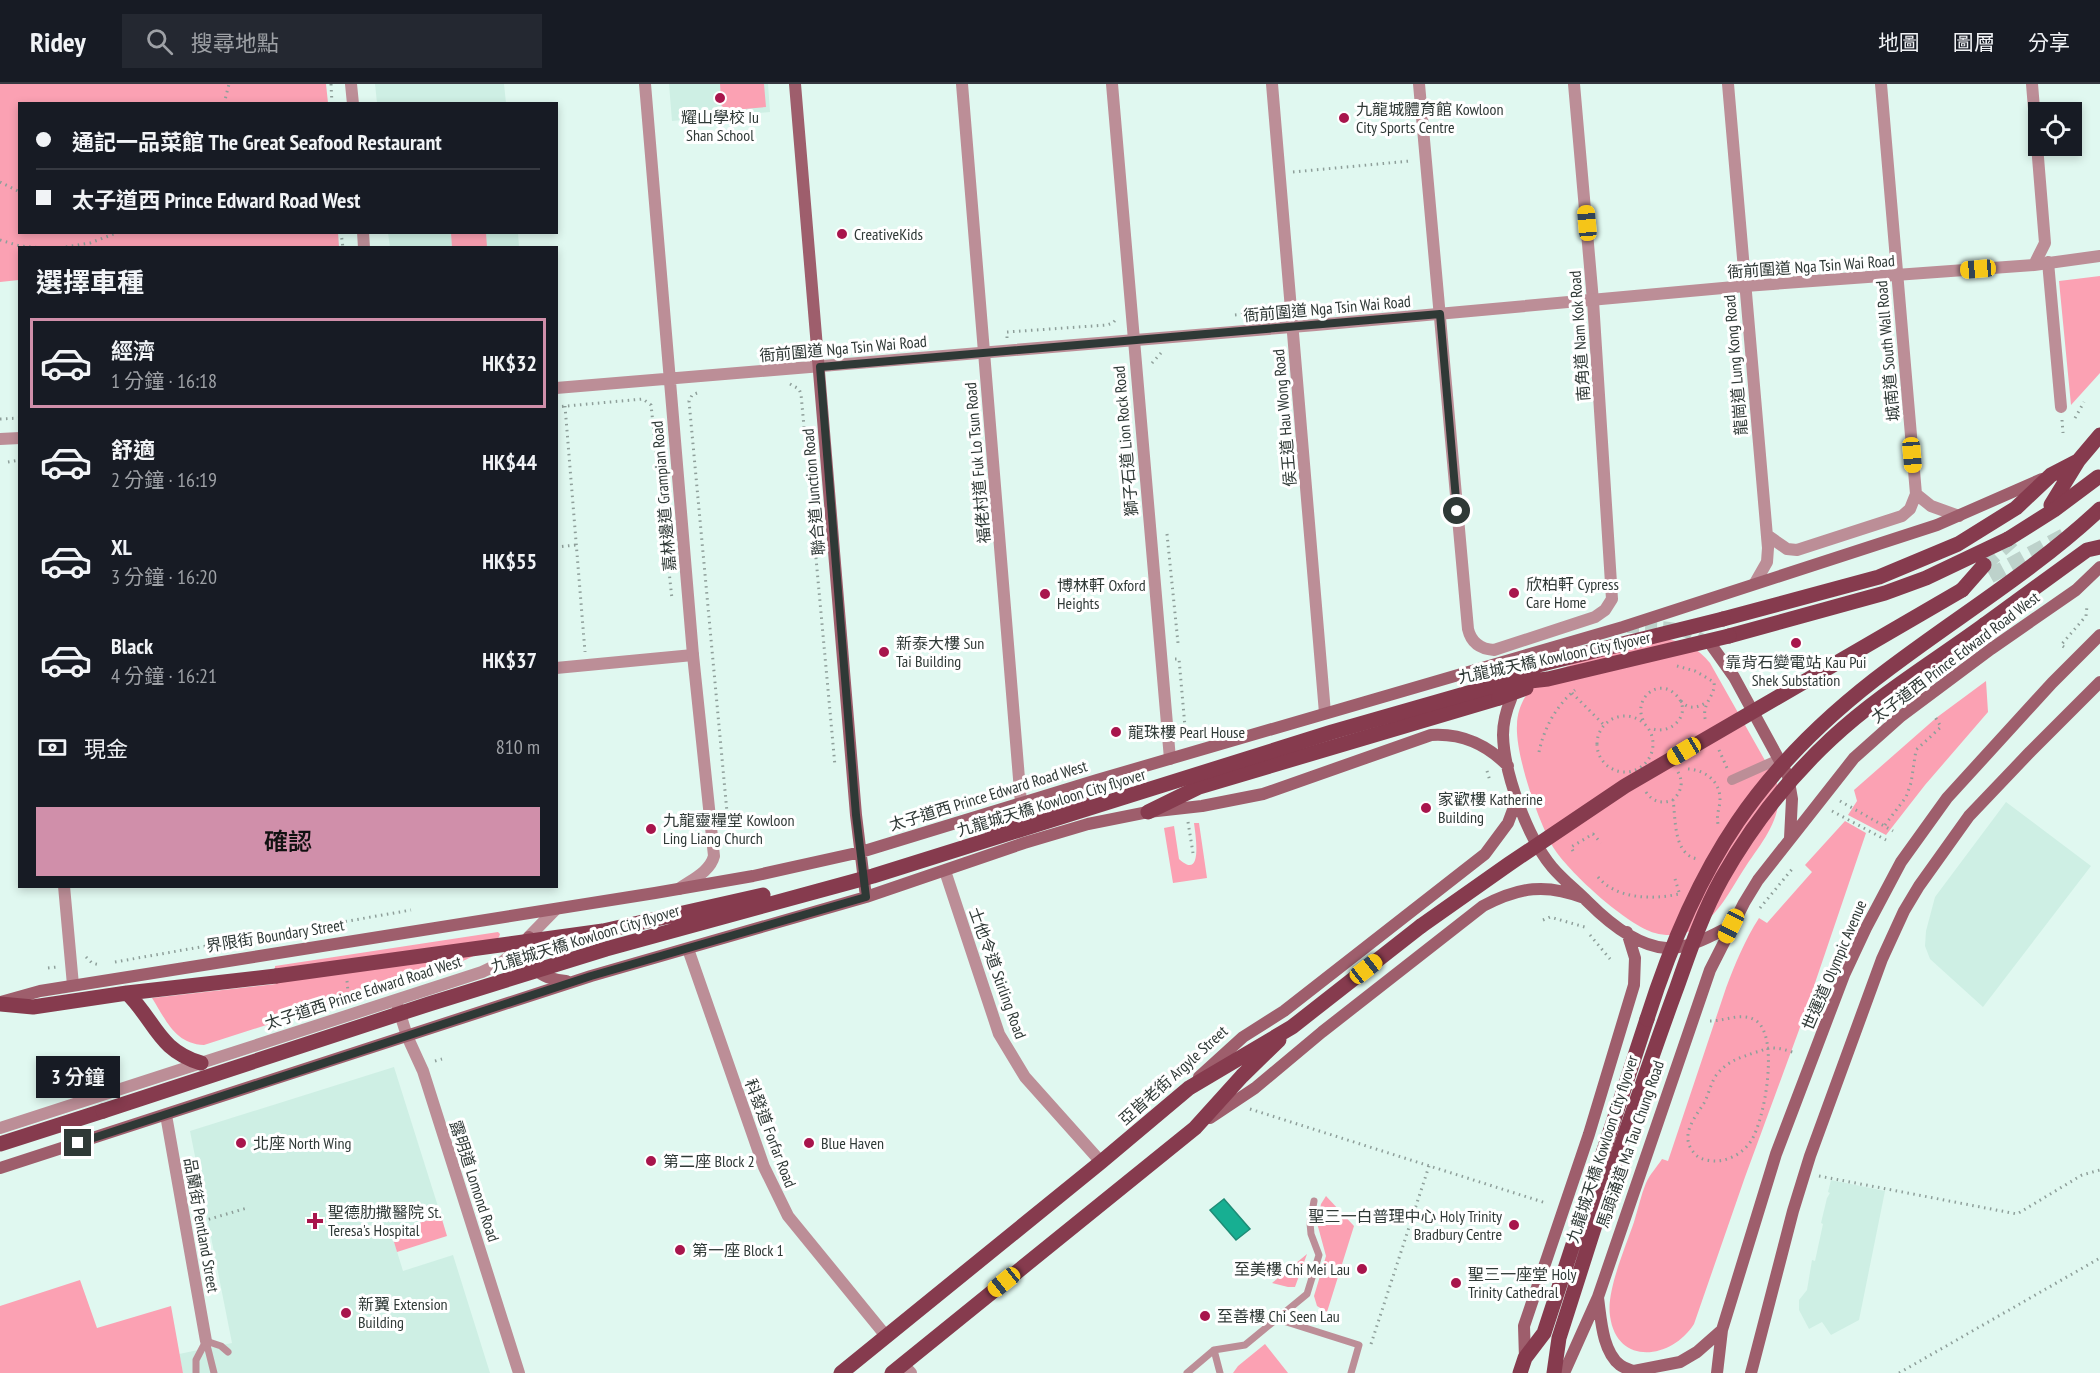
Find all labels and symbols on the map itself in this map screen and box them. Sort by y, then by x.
marker: 耀山學校 Iu Shan School [713,91,727,105]
place label: 九龍城體育館 Kowloon City Sports Centre [1356,99,1503,137]
place label: 耀山學校 Iu Shan School [681,107,759,145]
marker: 九龍城體育館 Kowloon City Sports Centre [1337,111,1351,125]
car [1576,204,1598,242]
place label: CreativeKids [854,224,923,244]
marker: CreativeKids [835,227,849,241]
street label: 衙前圍道 Nga Tsin Wai Road [1727,250,1896,282]
car [1959,258,1997,280]
street label: 南角道 Nam Kok Road [1564,270,1594,402]
street label: 城南道 South Wall Road [1871,280,1903,422]
street label: 衙前圍道 Nga Tsin Wai Road [1243,291,1412,325]
street label: 龍崗道 Lung Kong Road [1719,294,1751,436]
street label: 衙前圍道 Nga Tsin Wai Road [759,331,928,365]
street label: 侯王道 Hau Wong Road [1268,348,1300,488]
street label: 獅子石道 Lion Rock Road [1108,365,1142,517]
street label: 福佬村道 Fuk Lo Tsun Road [960,381,994,544]
street label: 嘉林邊道 Grampian Road [646,420,680,572]
street label: 聯合道 Junction Road [797,428,829,556]
car [1901,436,1923,474]
route start [1443,497,1470,524]
place label: 欣柏軒 Cypress Care Home [1526,574,1619,612]
place label: 博林軒 Oxford Heights [1057,575,1146,613]
marker: 欣柏軒 Cypress Care Home [1507,586,1521,600]
marker: 博林軒 Oxford Heights [1038,587,1052,601]
street label: 太子道西 Prince Edward Road West [1867,587,2044,727]
street label: 九龍城天橋 Kowloon City flyover [1456,627,1653,687]
place label: 新泰大樓 Sun Tai Building [896,633,984,671]
marker: 靠背石變電站 Kau Pui Shek Substation [1789,636,1803,650]
marker: 新泰大樓 Sun Tai Building [877,645,891,659]
place label: 靠背石變電站 Kau Pui Shek Substation [1726,652,1866,690]
place label: 龍珠樓 Pearl House [1128,722,1245,742]
marker: 龍珠樓 Pearl House [1109,725,1123,739]
car [1664,734,1704,768]
street label: 太子道西 Prince Edward Road West [887,755,1090,835]
street label: 九龍城天橋 Kowloon City flyover [954,764,1148,840]
place label: 家歡樓 Katherine Building [1438,789,1543,827]
marker: 家歡樓 Katherine Building [1419,801,1433,815]
place label: 九龍靈糧堂 Kowloon Ling Liang Church [663,810,794,848]
marker: 九龍靈糧堂 Kowloon Ling Liang Church [644,822,658,836]
street label: 世運道 Olympic Avenue [1798,897,1870,1033]
street label: 九龍城天橋 Kowloon City flyover [488,900,682,976]
street label: 士他令道 Stirling Road [965,905,1031,1041]
car [1715,906,1747,946]
street label: 界限街 Boundary Street [204,914,346,956]
street label: 太子道西 Prince Edward Road West [262,951,465,1033]
car [1346,951,1386,987]
street label: 亞皆老街 Argyle Street [1115,1021,1232,1129]
street label: 九龍城天橋 Kowloon City flyover [1562,1052,1642,1245]
callout: 3 分鐘 [36,1056,120,1098]
street label: 馬頭涌道 Ma Tau Chung Road [1592,1058,1668,1230]
street label: 科發道 Forfar Road [741,1076,801,1190]
street label: 露明道 Lomond Road [446,1118,504,1244]
route end [64,1129,91,1156]
place label: 北座 North Wing [253,1133,351,1153]
place label: Blue Haven [821,1133,884,1153]
marker: 北座 North Wing [234,1136,248,1150]
marker: Blue Haven [802,1136,816,1150]
place label: 第二座 Block 2 [663,1151,755,1171]
marker: 第二座 Block 2 [644,1154,658,1168]
street label: 品蘭街 Pentland Street [180,1156,224,1295]
place label: 聖德肋撒醫院 St. Teresa's Hospital [328,1202,442,1240]
place label: 聖三一白普理中心 Holy Trinity Bradbury Centre [1308,1206,1502,1244]
marker: 聖德肋撒醫院 St. Teresa's Hospital [306,1212,324,1230]
marker: 聖三一白普理中心 Holy Trinity Bradbury Centre [1507,1218,1521,1232]
place label: 第一座 Block 1 [692,1240,784,1260]
marker: 第一座 Block 1 [673,1243,687,1257]
place label: 至美樓 Chi Mei Lau [1234,1259,1350,1279]
marker: 至美樓 Chi Mei Lau [1355,1262,1369,1276]
car [984,1264,1024,1300]
place label: 聖三一座堂 Holy Trinity Cathedral [1468,1264,1577,1302]
marker: 聖三一座堂 Holy Trinity Cathedral [1449,1276,1463,1290]
place label: 新翼 Extension Building [358,1294,448,1332]
marker: 新翼 Extension Building [339,1306,353,1320]
place label: 至善樓 Chi Seen Lau [1217,1306,1340,1326]
marker: 至善樓 Chi Seen Lau [1198,1309,1212,1323]

